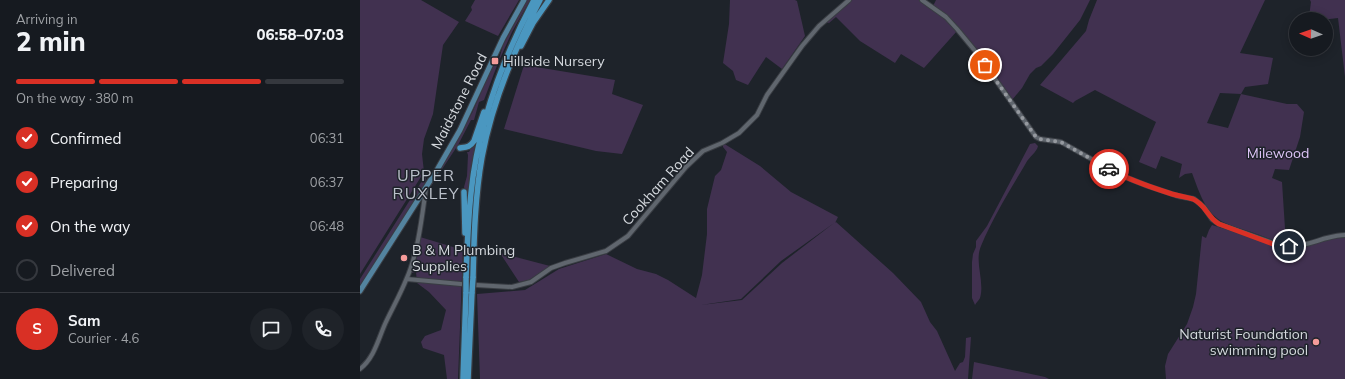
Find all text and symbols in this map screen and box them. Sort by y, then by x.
text: Arriving in [16,11,78,27]
north arrow [1289,12,1333,56]
map controls [1289,12,1333,56]
text: 2 min [16,25,86,58]
text: 06:58–07:03 [257,25,344,44]
pin [968,48,1002,82]
street label: Maidstone Road [427,50,491,152]
place label: Hillside Nursery [503,52,605,70]
icon: bag [974,54,996,76]
marker: Hillside Nursery [490,56,500,66]
text: On the way · 380 m [16,90,133,106]
icon: check [16,127,38,149]
text: Confirmed [50,129,121,148]
text: 06:31 [310,130,344,146]
street label: Cookham Road [618,143,698,229]
park label: Milewood [1247,144,1309,162]
courier [1089,149,1129,189]
icon: car [1098,158,1120,180]
district label: UPPER RUXLEY [393,165,459,203]
icon: check [16,171,38,193]
text: Preparing [50,173,118,192]
text: 06:37 [310,174,344,190]
icon: check [16,215,38,237]
text: On the way [50,217,130,236]
text: 06:48 [310,218,344,234]
pin [1272,229,1306,263]
icon: home [1278,235,1300,257]
place label: B & M Plumbing Supplies [412,241,515,275]
marker: B & M Plumbing Supplies [399,253,409,263]
text: Delivered [50,261,115,280]
button: chat [250,308,292,350]
button: phone [302,308,344,350]
text: Sam [68,311,100,330]
text: S [32,319,42,338]
place label: Naturist Foundation swimming pool [1179,325,1308,359]
text: Courier · 4.6 [68,330,139,346]
marker: Naturist Foundation swimming pool [1311,337,1321,347]

